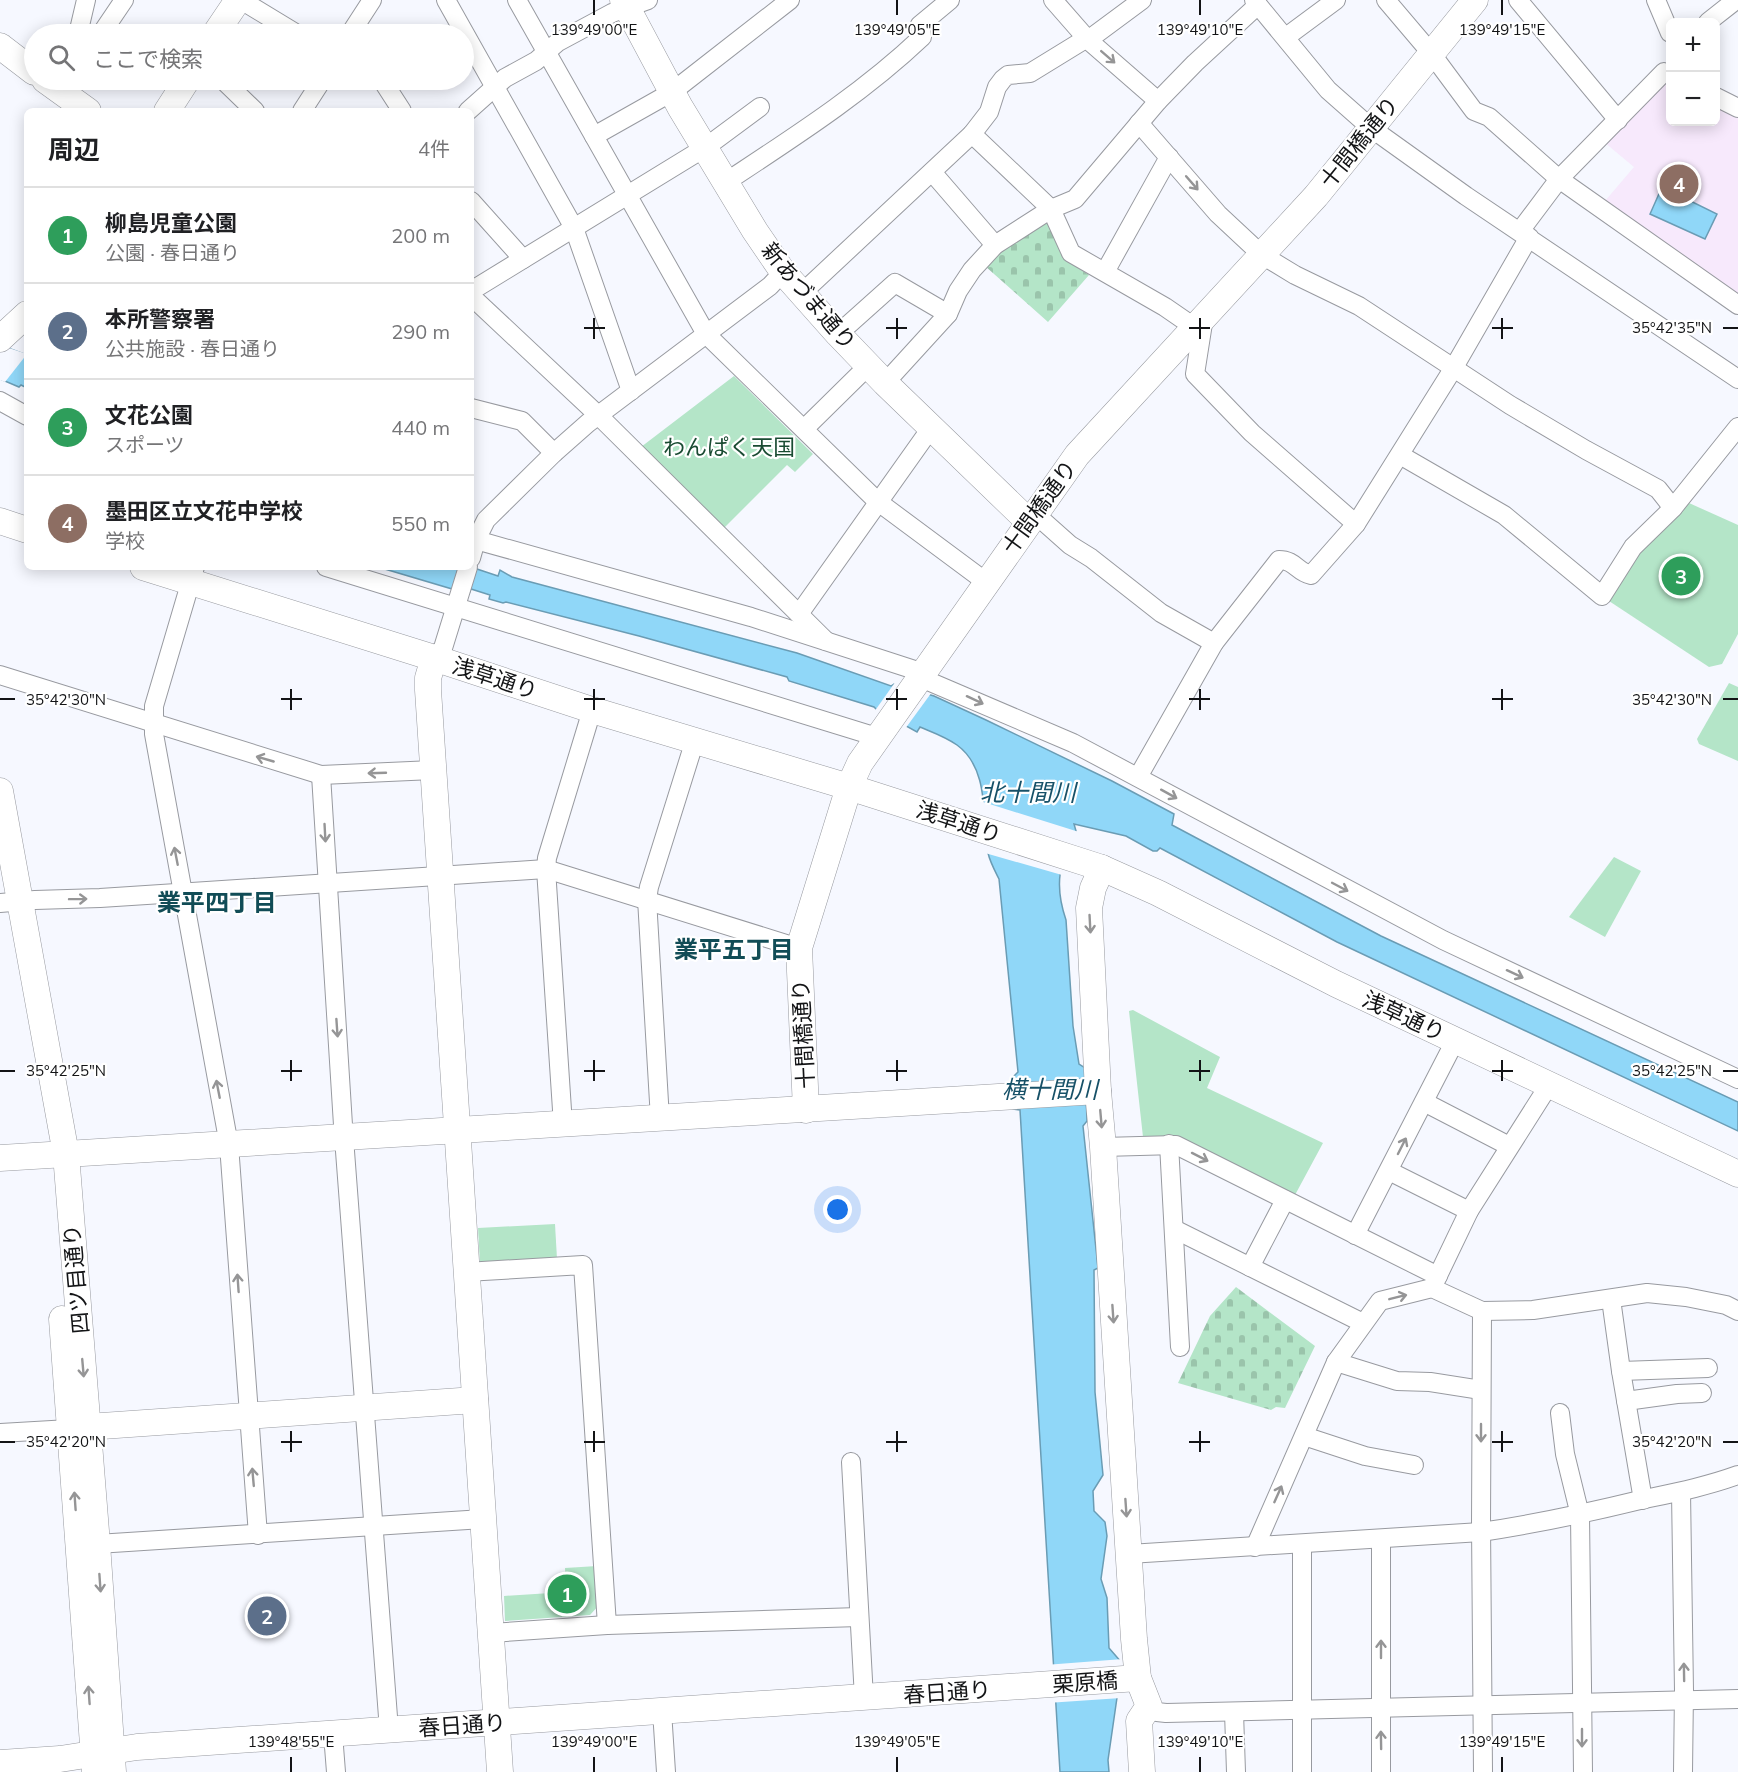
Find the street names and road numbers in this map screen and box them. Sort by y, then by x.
street label: 十間橋通り [1314,90,1404,194]
street label: 新あづま通り [756,236,862,356]
street label: 十間橋通り [995,454,1083,560]
street label: 浅草通り [449,651,541,705]
street label: 浅草通り [913,795,1005,849]
street label: 十間橋通り [786,978,820,1090]
street label: 浅草通り [1358,985,1450,1047]
street label: 四ツ目通り [57,1223,95,1335]
street label: 栗原橋 [1051,1666,1119,1698]
street label: 春日通り [902,1675,992,1709]
street label: 春日通り [417,1708,507,1742]

